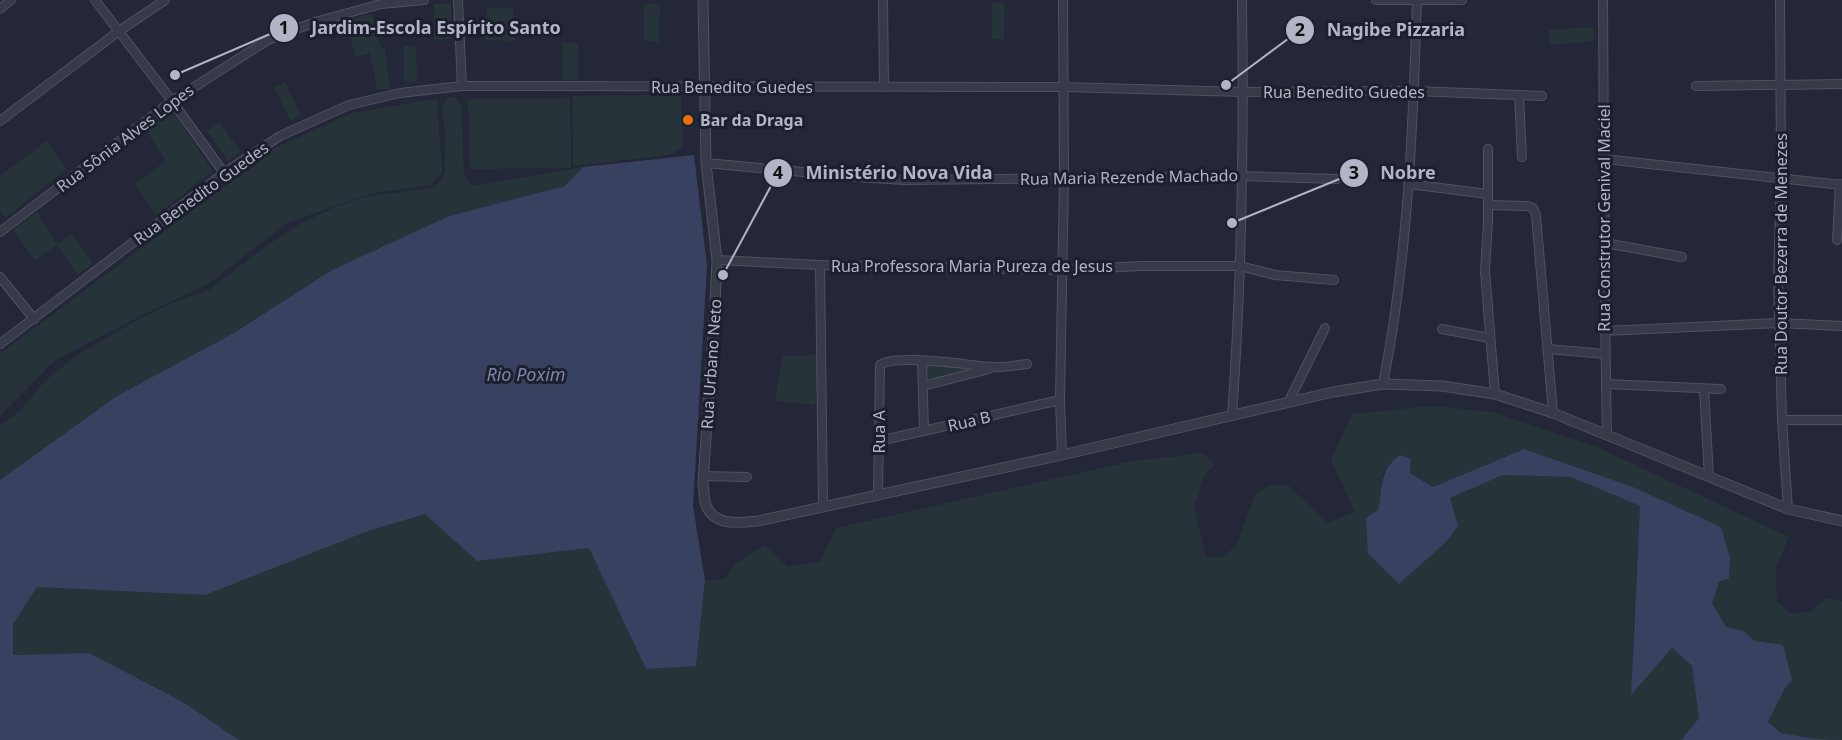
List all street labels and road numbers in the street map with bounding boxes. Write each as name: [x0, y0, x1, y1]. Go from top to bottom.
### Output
street label: Rua Benedito Guedes: [651, 76, 813, 98]
street label: Rua Sônia Alves Lopes: [52, 79, 198, 197]
street label: Rua Benedito Guedes: [1263, 81, 1425, 103]
street label: Rua Construtor Genival Maciel: [1593, 104, 1615, 332]
street label: Rua Doutor Bezerra de Menezes: [1770, 133, 1792, 375]
street label: Rua Benedito Guedes: [129, 136, 273, 250]
street label: Rua Maria Rezende Machado: [1020, 164, 1238, 190]
street label: Rua Professora Maria Pureza de Jesus: [831, 255, 1113, 277]
street label: Rua Urbano Neto: [695, 298, 727, 430]
street label: Rua B: [945, 405, 993, 437]
street label: Rua A: [868, 410, 890, 454]

